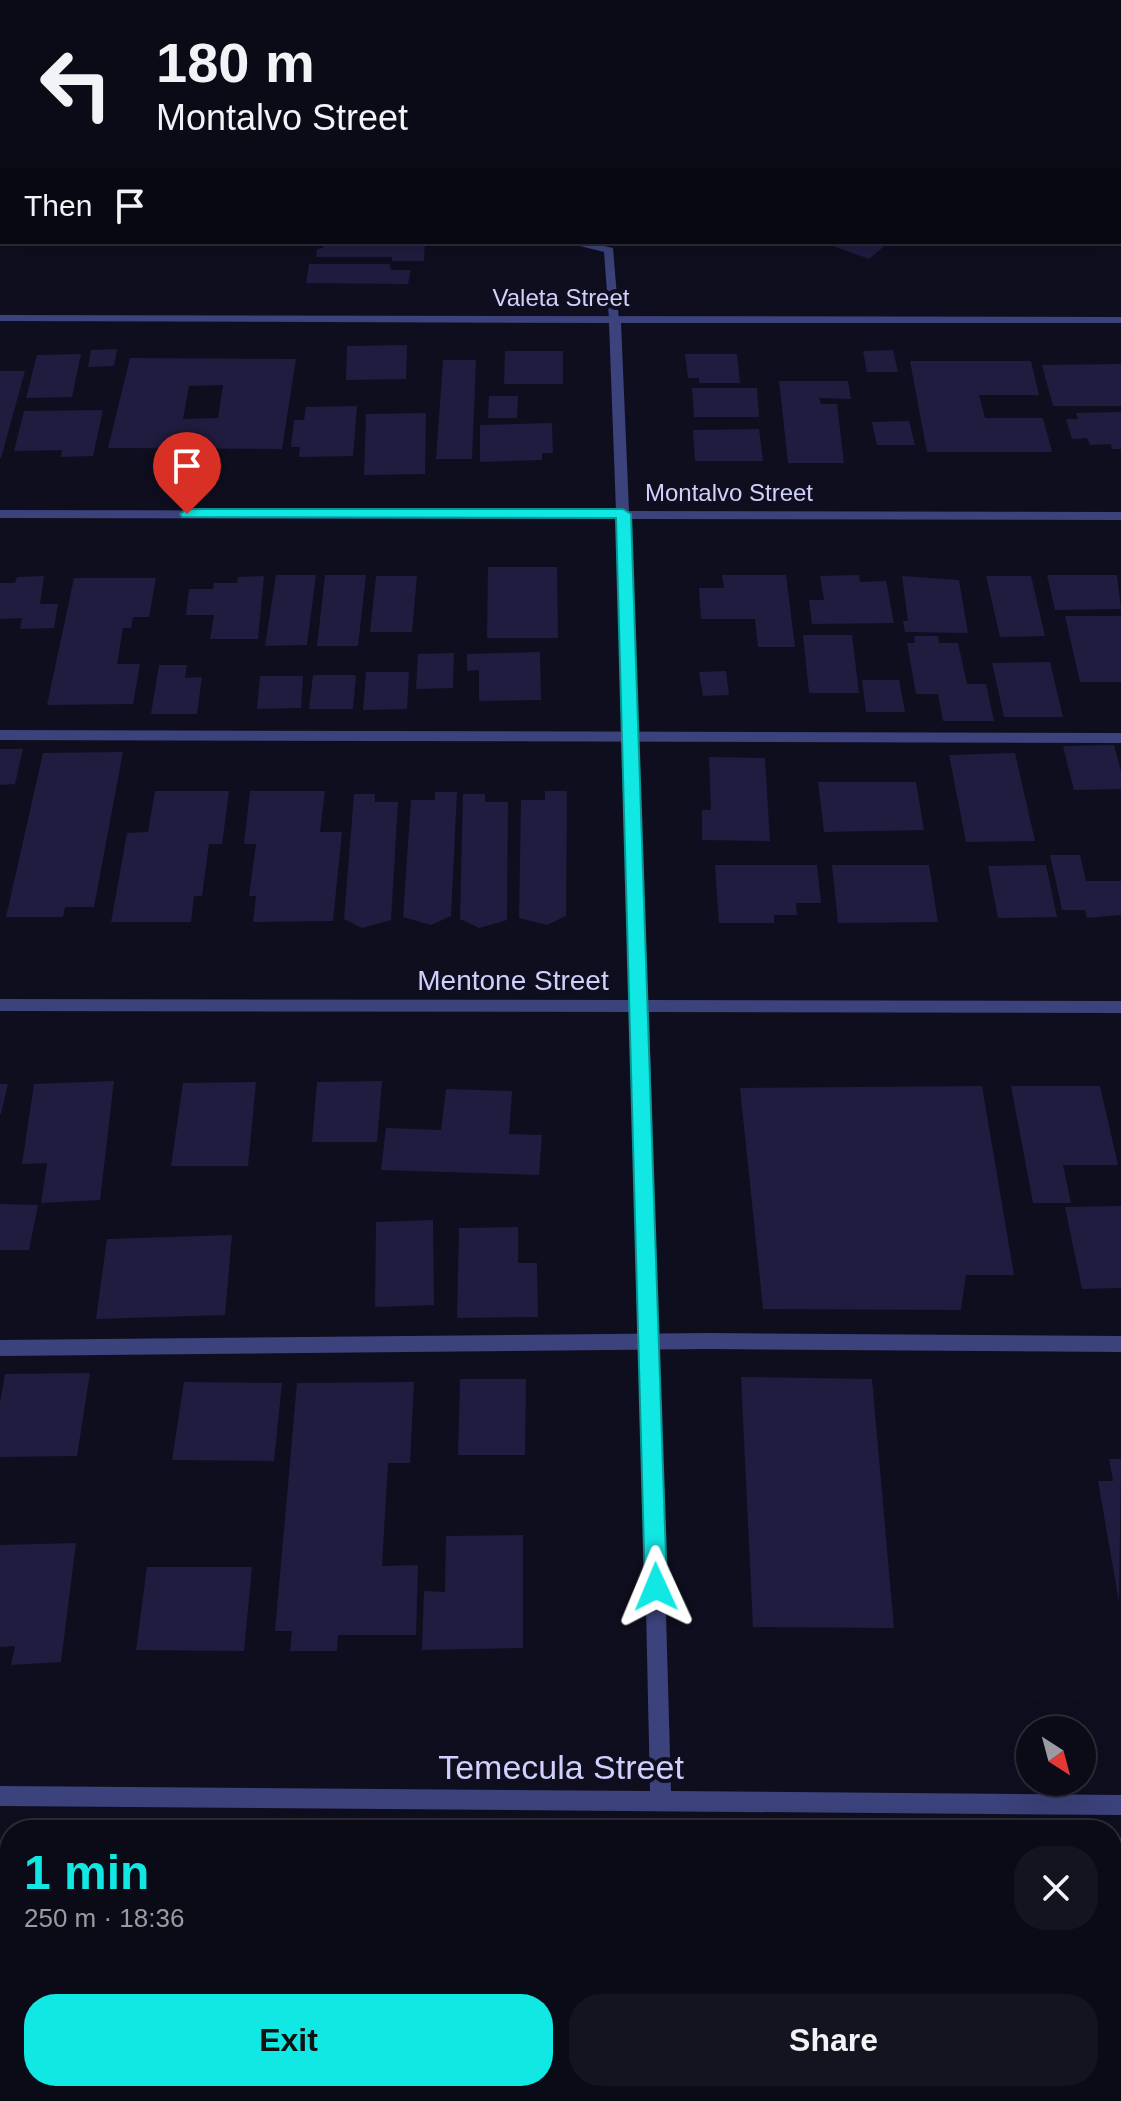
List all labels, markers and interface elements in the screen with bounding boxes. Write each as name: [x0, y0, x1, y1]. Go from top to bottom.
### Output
text: 180 m: [156, 31, 315, 94]
icon: left: [24, 32, 128, 136]
text: Montalvo Street: [156, 97, 408, 138]
icon: arrive: [108, 184, 152, 228]
text: Then: [24, 189, 92, 222]
street label: Valeta Street: [493, 284, 630, 311]
pin: [153, 432, 221, 514]
icon: arrive: [165, 444, 209, 488]
street label: Montalvo Street: [645, 479, 813, 506]
street label: Mentone Street: [417, 965, 609, 996]
position arrow: [614, 1545, 698, 1629]
north arrow: [1016, 1716, 1096, 1796]
map controls: [1016, 1716, 1096, 1796]
street label: Temecula Street: [438, 1748, 684, 1786]
text: 1 min: [24, 1846, 149, 1899]
button: close: [1014, 1846, 1098, 1930]
text: 250 m · 18:36: [24, 1903, 184, 1933]
button: Exit: [24, 1994, 553, 2086]
button: Share: [569, 1994, 1098, 2086]

